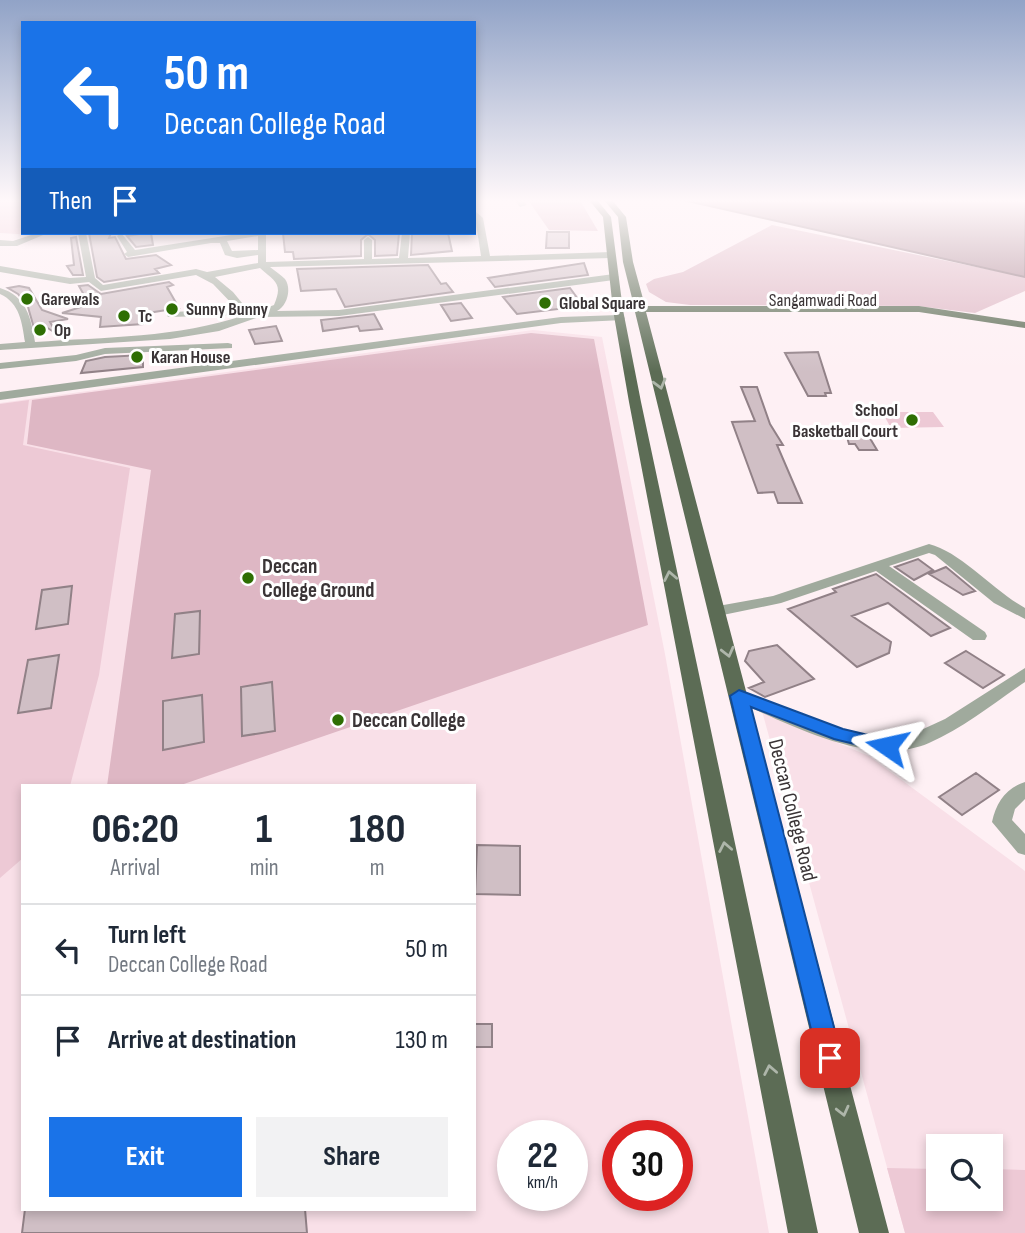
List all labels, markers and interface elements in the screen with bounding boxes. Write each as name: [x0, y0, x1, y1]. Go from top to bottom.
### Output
text: 50 m: [164, 45, 249, 104]
icon: left: [49, 49, 140, 140]
text: Deccan College Road: [164, 105, 386, 144]
icon: arrive: [106, 182, 144, 220]
text: Then: [49, 186, 92, 217]
place label: Garewals: [41, 289, 99, 310]
street label: Sangamwadi Road: [769, 290, 877, 311]
marker: Garewals: [19, 291, 35, 307]
place label: Global Square: [559, 293, 646, 314]
marker: Global Square: [537, 295, 553, 311]
place label: Sunny Bunny: [186, 299, 269, 320]
marker: Sunny Bunny: [164, 301, 180, 317]
place label: Tc: [138, 306, 152, 327]
marker: Tc: [116, 308, 132, 324]
place label: Op: [54, 320, 71, 341]
marker: Op: [32, 322, 48, 338]
place label: Karan House: [151, 347, 230, 368]
marker: Karan House: [129, 349, 145, 365]
one-way arrow: [652, 378, 666, 390]
place label: School Basketball Court: [792, 400, 898, 442]
marker: School Basketball Court: [904, 412, 920, 428]
place label: Deccan College Ground: [262, 554, 374, 603]
marker: Deccan College Ground: [240, 570, 256, 586]
one-way arrow: [663, 570, 678, 582]
one-way arrow: [720, 646, 734, 658]
place label: Deccan College: [352, 708, 466, 733]
position arrow: [850, 709, 924, 783]
marker: Deccan College: [330, 712, 346, 728]
street label: Deccan College Road: [763, 736, 822, 884]
text: 06:20: [92, 804, 179, 855]
text: 1: [256, 804, 272, 855]
text: 180: [349, 804, 405, 855]
one-way arrow: [718, 841, 733, 853]
text: Arrival: [111, 854, 160, 882]
text: min: [250, 854, 279, 882]
text: m: [370, 854, 385, 882]
text: Turn left: [108, 920, 186, 951]
icon: left: [49, 931, 87, 969]
text: 50 m: [405, 934, 448, 965]
text: Deccan College Road: [108, 951, 268, 979]
icon: arrive: [49, 1022, 87, 1060]
text: Arrive at destination: [108, 1025, 296, 1056]
text: 130 m: [396, 1025, 448, 1056]
pin: [800, 1028, 860, 1088]
icon: arrive: [811, 1039, 849, 1077]
one-way arrow: [763, 1064, 778, 1076]
one-way arrow: [835, 1104, 849, 1116]
button: Exit: [49, 1117, 242, 1197]
button: Share: [256, 1117, 448, 1197]
speed limit sign: 30: [602, 1120, 693, 1211]
map controls: [926, 1134, 1003, 1211]
button: search: [926, 1134, 1003, 1211]
text: 22: [527, 1135, 558, 1178]
text: km/h: [527, 1172, 558, 1193]

